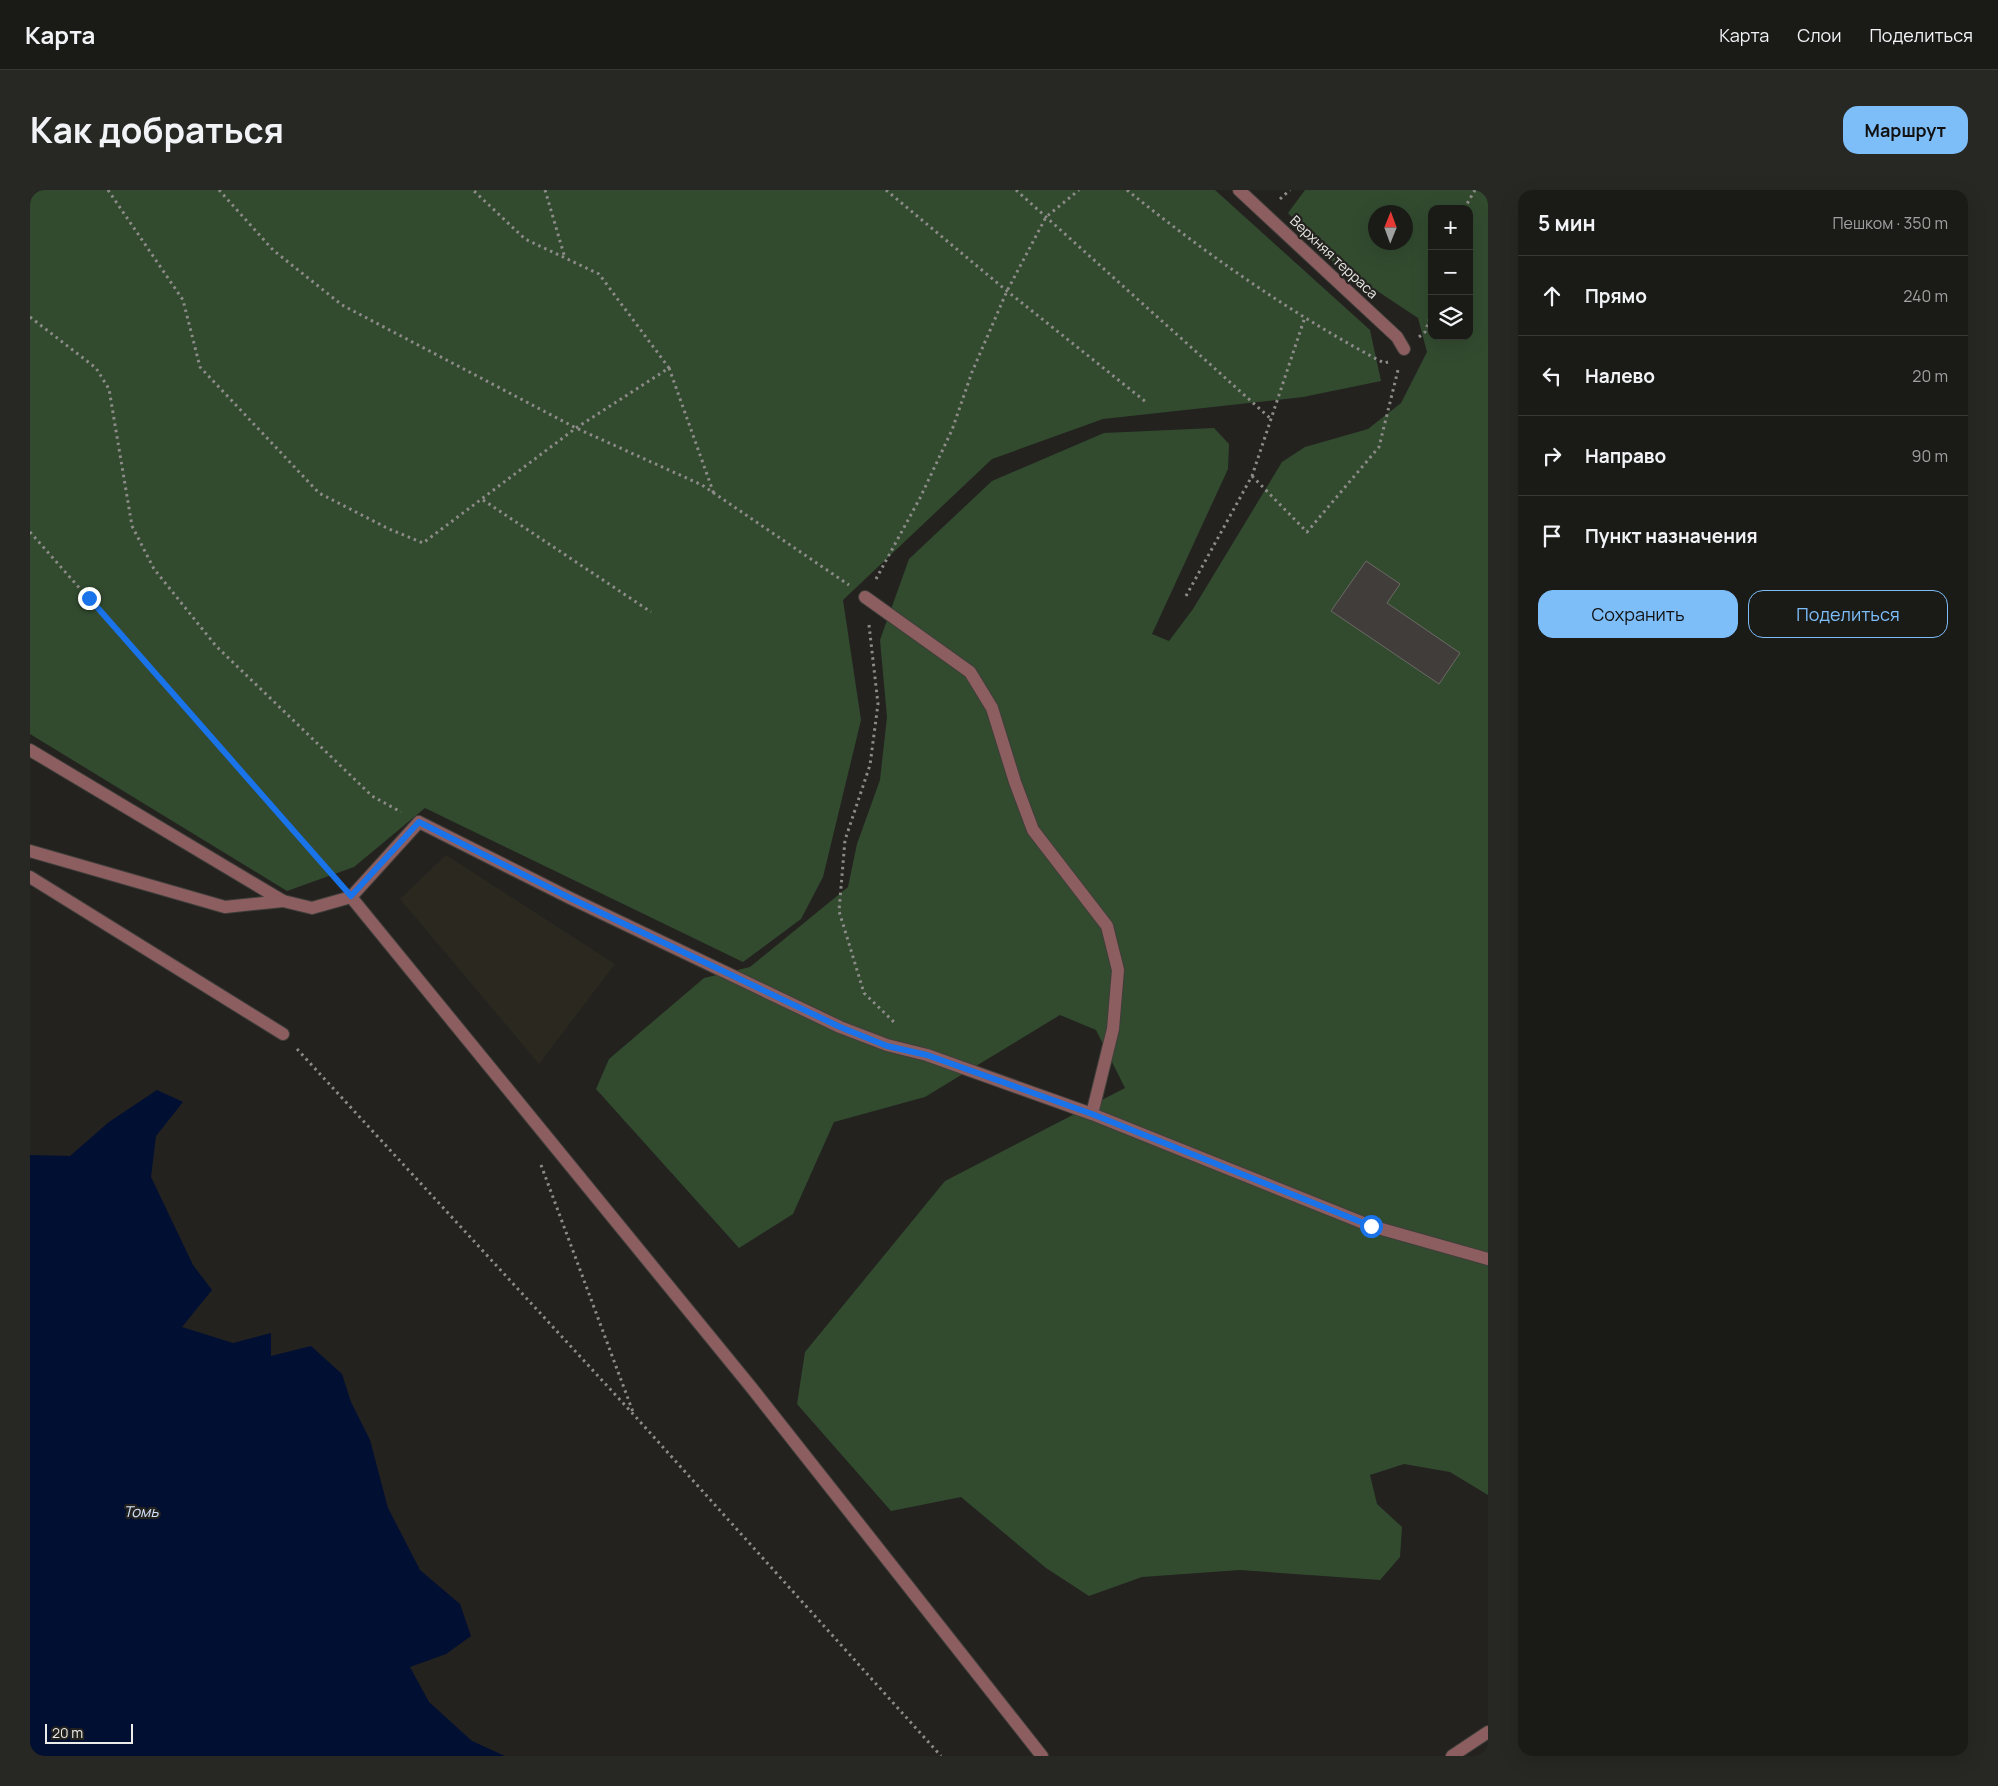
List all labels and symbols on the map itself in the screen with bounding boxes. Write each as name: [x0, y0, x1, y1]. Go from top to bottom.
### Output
north arrow: [1368, 205, 1413, 250]
street label: Верхняя терраса: [1286, 211, 1382, 302]
route end: [78, 587, 101, 610]
route start: [1360, 1215, 1383, 1238]
water label: Томь: [123, 1501, 159, 1522]
scale bar: [45, 1721, 132, 1744]

